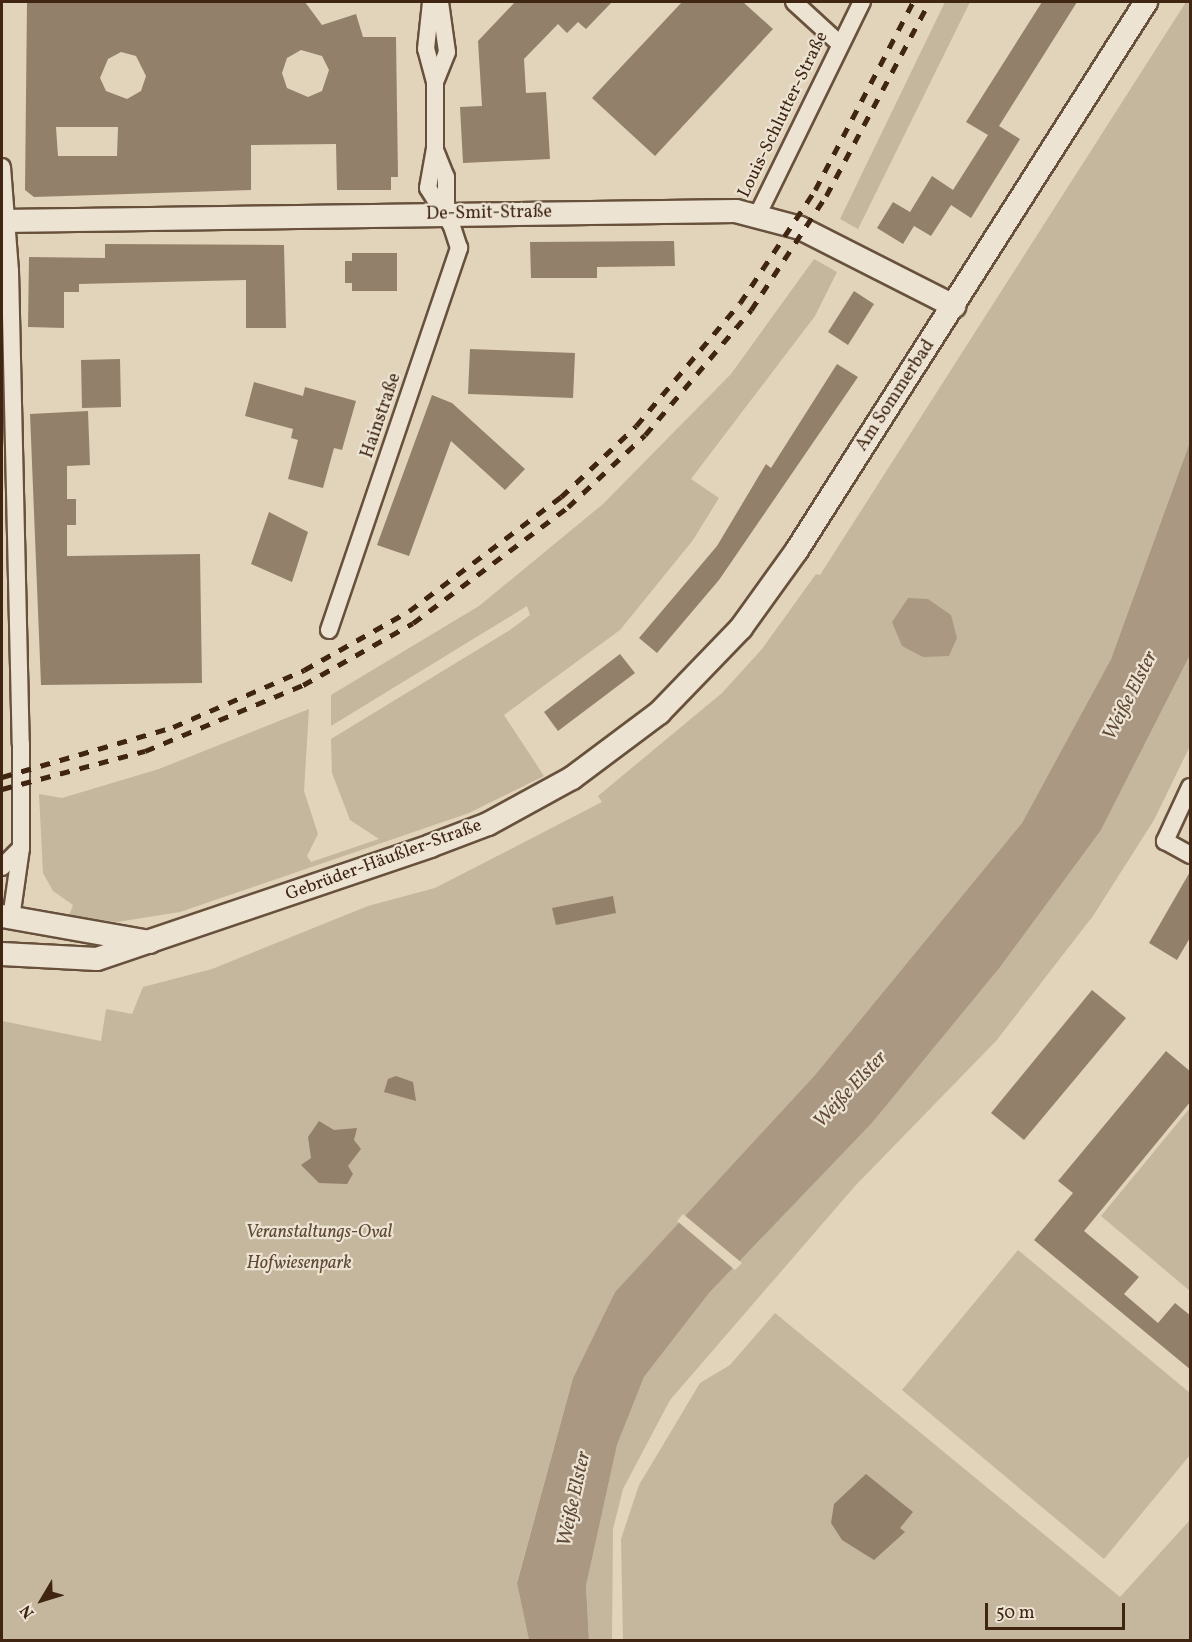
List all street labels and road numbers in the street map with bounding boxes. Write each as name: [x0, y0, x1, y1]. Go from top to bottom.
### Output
street label: Louis-Schlutter-Straße: [734, 28, 834, 202]
street label: De-Smit-Straße: [426, 202, 552, 226]
street label: Am Sommerbad: [852, 336, 940, 456]
street label: Hainstraße: [357, 371, 407, 461]
street label: Gebrüder-Häußler-Straße: [283, 815, 485, 907]

